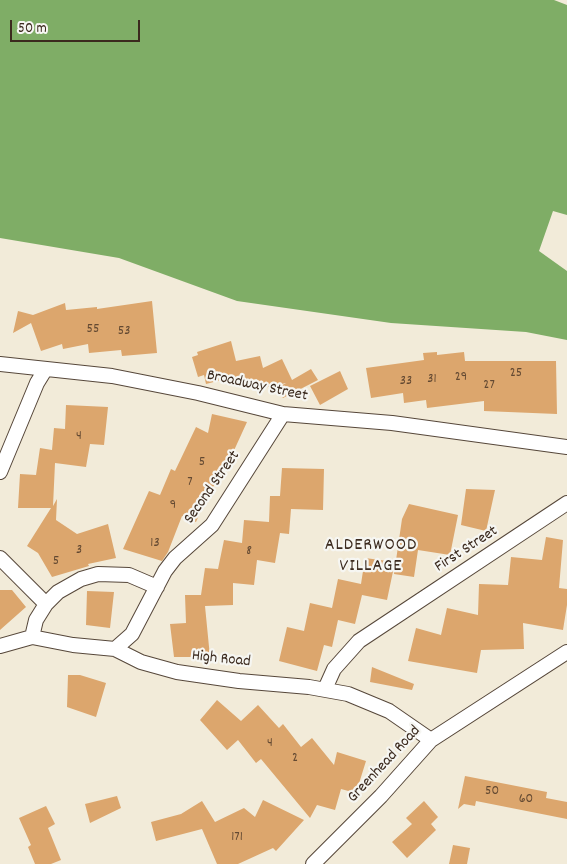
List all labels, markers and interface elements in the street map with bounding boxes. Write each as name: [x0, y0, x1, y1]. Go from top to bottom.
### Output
scale bar: [12, 10, 142, 42]
text: 50 m: [18, 18, 47, 40]
house number: 55: [87, 322, 99, 338]
house number: 53: [118, 324, 130, 340]
house number: 25: [510, 366, 522, 382]
street label: Broadway Street: [205, 367, 309, 407]
house number: 29: [455, 370, 467, 386]
house number: 31: [427, 372, 437, 388]
house number: 33: [400, 374, 412, 390]
house number: 27: [483, 378, 495, 394]
house number: 4: [76, 429, 82, 445]
street label: Second Street: [181, 448, 245, 528]
house number: 5: [199, 455, 205, 471]
house number: 7: [187, 475, 193, 491]
house number: 9: [170, 498, 176, 514]
street label: First Street: [432, 523, 502, 577]
house number: 13: [150, 536, 160, 552]
district label: ALDERWOOD VILLAGE: [324, 536, 418, 578]
house number: 3: [76, 543, 82, 559]
house number: 8: [246, 544, 252, 560]
house number: 5: [53, 554, 59, 570]
street label: High Road: [191, 647, 251, 673]
street label: Greenhead Road: [344, 722, 426, 808]
house number: 4: [267, 736, 273, 752]
house number: 2: [292, 751, 298, 767]
house number: 50: [485, 784, 499, 800]
house number: 60: [519, 792, 533, 808]
house number: 171: [231, 830, 243, 846]

